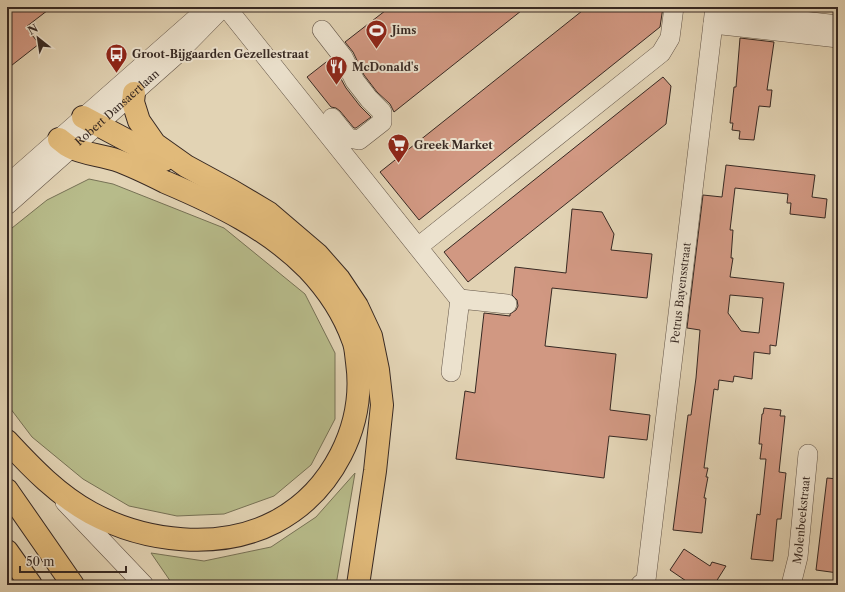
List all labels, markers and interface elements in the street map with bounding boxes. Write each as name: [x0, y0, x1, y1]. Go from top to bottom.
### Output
sports icon: Jims: [364, 17, 390, 50]
north arrow: [18, 18, 58, 58]
text: N: [25, 21, 41, 38]
place label: Jims: [390, 23, 416, 37]
bus stop icon: Groot-Bijgaarden Gezellestraat: [103, 41, 129, 74]
place label: Groot-Bijgaarden Gezellestraat: [132, 47, 309, 61]
restaurant icon: McDonald's: [323, 54, 349, 87]
place label: McDonald's: [352, 60, 419, 74]
street label: Robert Dansaertlaan: [72, 66, 162, 148]
supermarket icon: Greek Market: [385, 132, 411, 165]
place label: Greek Market: [414, 138, 493, 152]
street label: Petrus Bayensstraat: [668, 241, 694, 344]
street label: Molenbeekstraat: [790, 475, 813, 565]
scale bar: [20, 548, 126, 574]
text: 50 m: [26, 554, 55, 569]

